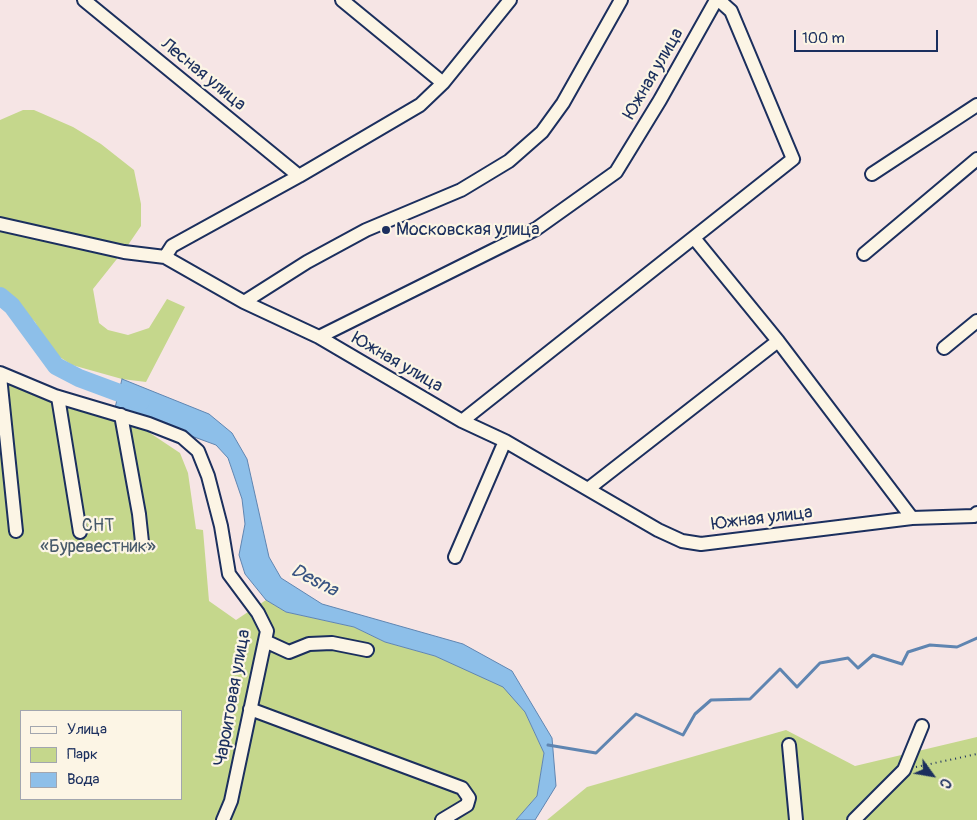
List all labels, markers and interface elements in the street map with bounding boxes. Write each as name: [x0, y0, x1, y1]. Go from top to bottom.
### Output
scale bar: [797, 20, 941, 52]
street label: Южная улица: [619, 25, 689, 123]
text: 100 m: [802, 29, 845, 48]
street label: Лесная улица: [156, 34, 250, 116]
place label: Московская улица: [396, 219, 540, 241]
marker: Московская улица: [380, 224, 392, 236]
street label: Южная улица: [348, 328, 446, 398]
street label: Южная улица: [710, 502, 814, 536]
park label: СНТ «Буревестник»: [40, 515, 156, 558]
water label: Desna: [287, 560, 341, 602]
street label: Чароитовая улица: [210, 628, 256, 768]
legend: [20, 710, 182, 800]
text: Улица: [67, 720, 107, 739]
text: Парк: [67, 745, 98, 764]
north arrow: [907, 750, 957, 800]
text: Вода: [67, 770, 100, 789]
text: С: [936, 775, 955, 791]

